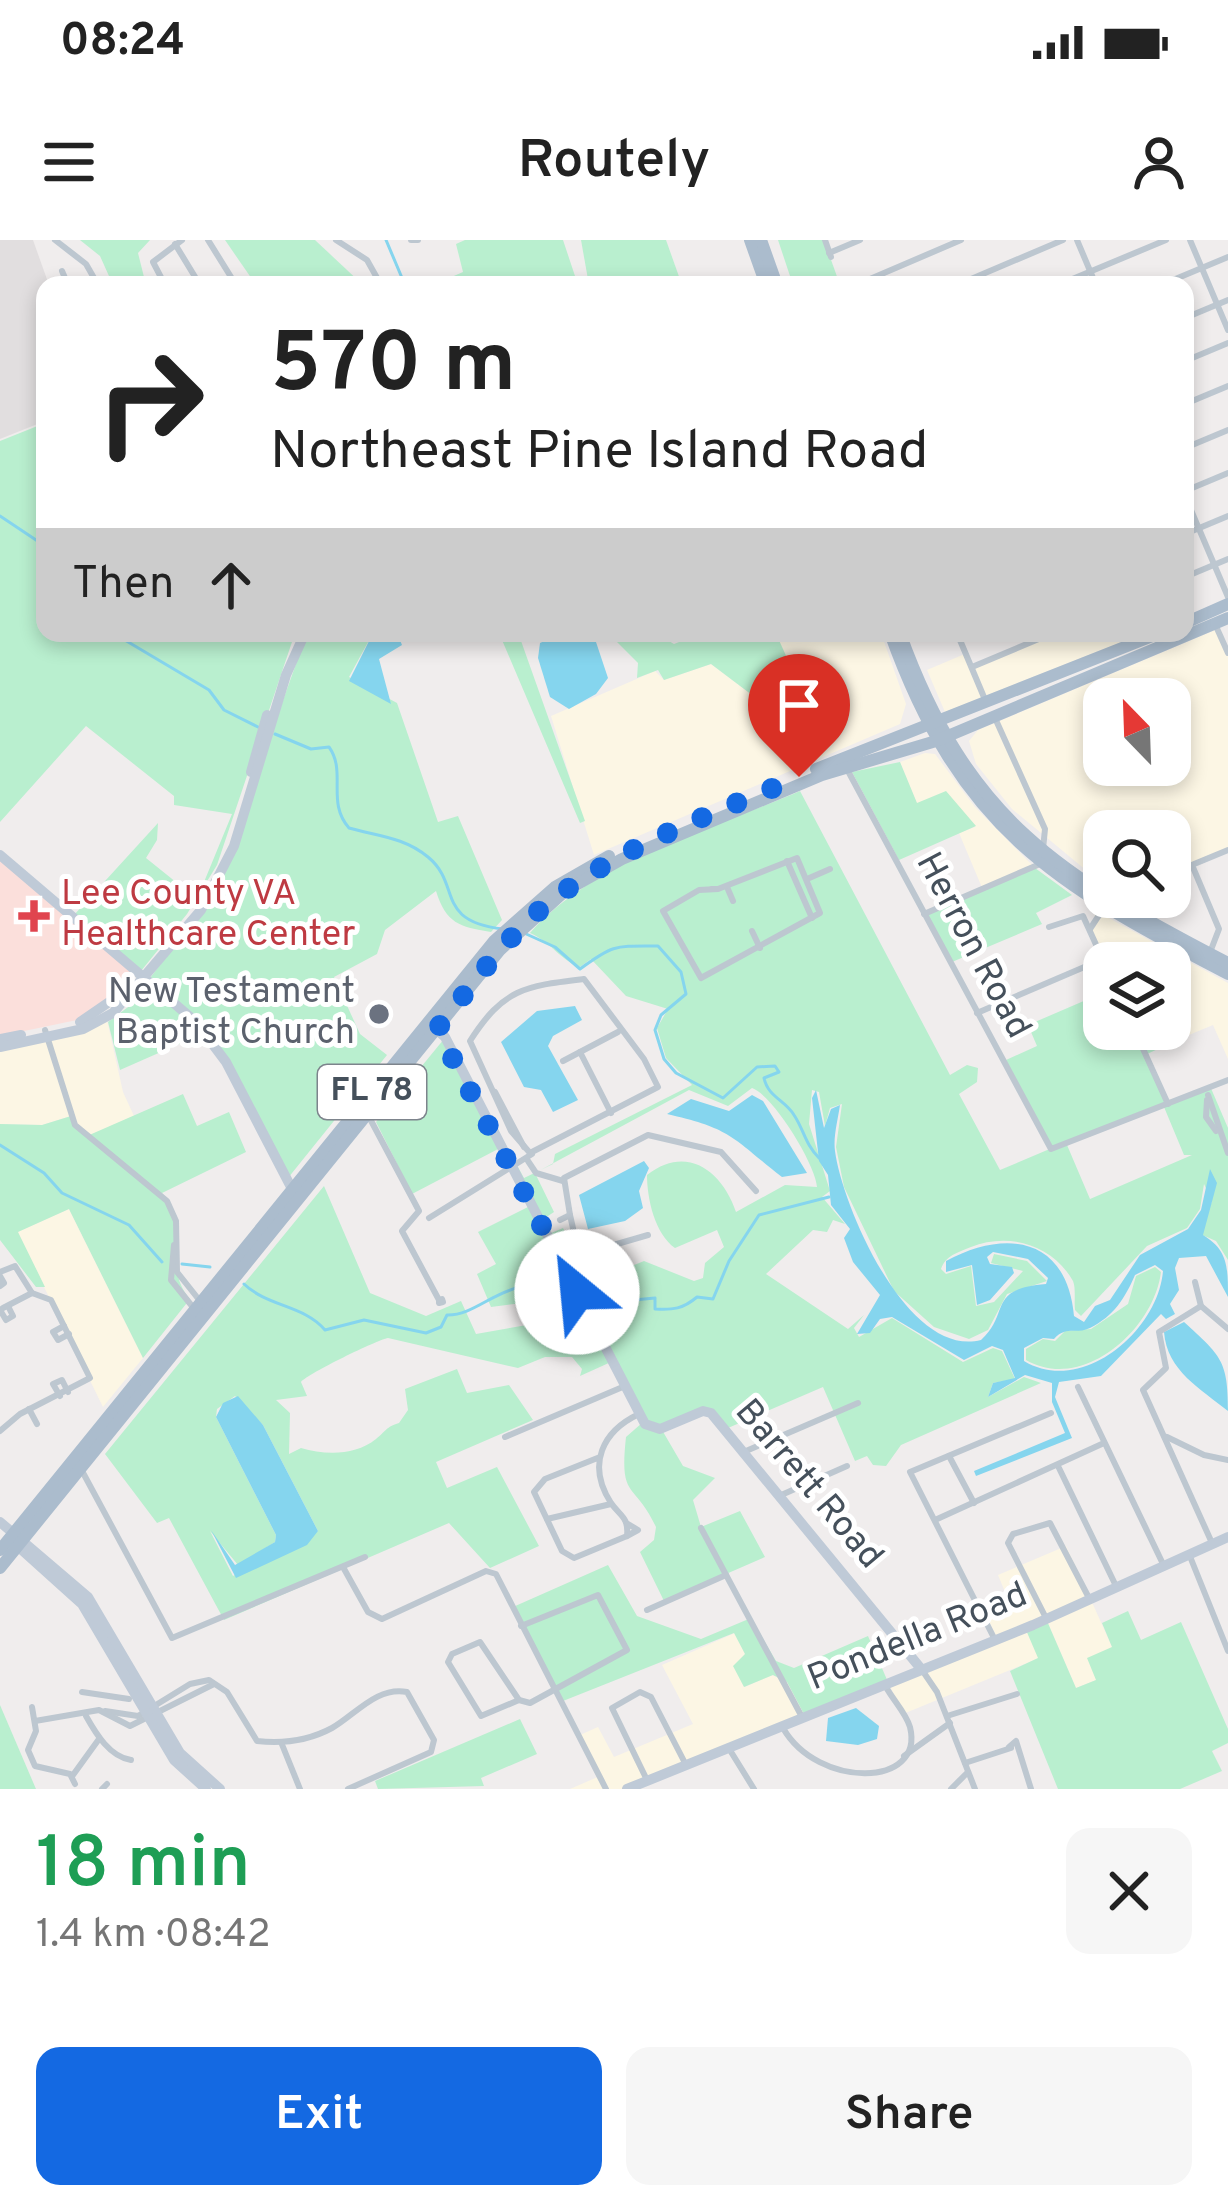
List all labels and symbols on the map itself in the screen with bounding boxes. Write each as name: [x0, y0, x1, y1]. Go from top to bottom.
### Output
pin: [748, 654, 850, 777]
north arrow: [1083, 678, 1191, 786]
street label: Herron Road: [904, 845, 1040, 1047]
place label: Lee County VA Healthcare Center: [61, 872, 355, 959]
marker: Lee County VA Healthcare Center: [18, 900, 50, 932]
place label: New Testament Baptist Church: [108, 970, 355, 1057]
marker: New Testament Baptist Church: [366, 1001, 392, 1027]
road number: FL 78: [318, 1065, 426, 1119]
position arrow: [514, 1229, 640, 1355]
street label: Barrett Road: [724, 1391, 892, 1579]
street label: Pondella Road: [802, 1573, 1034, 1703]

